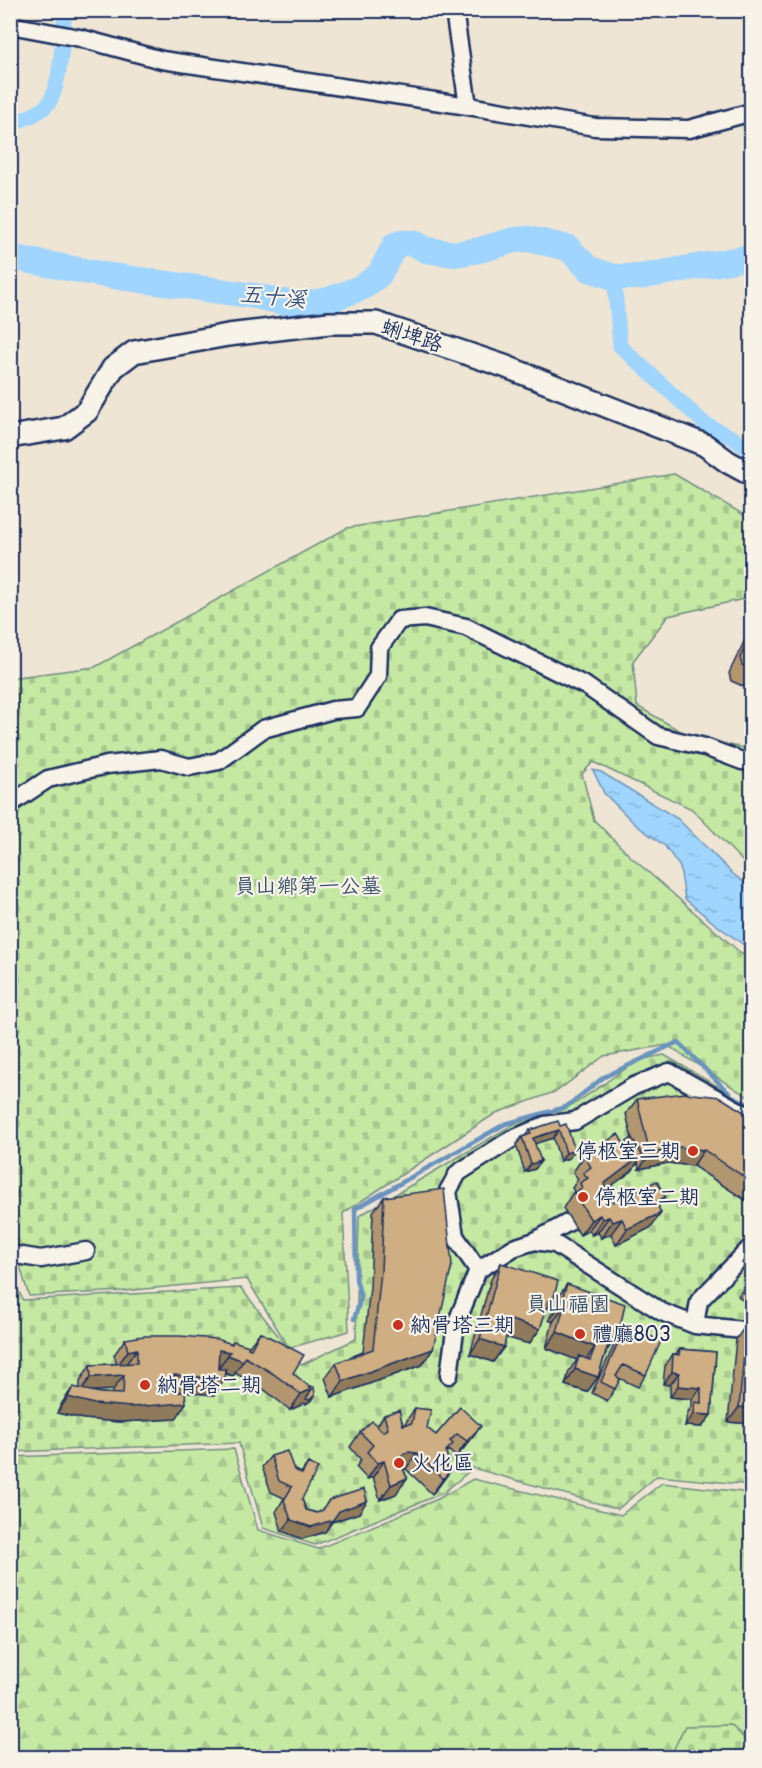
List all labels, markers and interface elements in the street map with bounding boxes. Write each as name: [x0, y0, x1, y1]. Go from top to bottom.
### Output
water label: 五十溪: [239, 280, 308, 314]
street label: 蜊埤路: [378, 313, 446, 359]
park label: 員山鄉第一公墓: [235, 873, 382, 900]
place label: 停柩室三期: [576, 1138, 681, 1165]
marker: 停柩室三期: [686, 1144, 700, 1158]
place label: 停柩室二期: [595, 1184, 700, 1211]
marker: 停柩室二期: [576, 1190, 590, 1204]
park label: 員山福園: [526, 1291, 610, 1318]
place label: 納骨塔三期: [410, 1312, 515, 1339]
marker: 納骨塔三期: [391, 1318, 405, 1332]
place label: 禮廳803: [592, 1321, 671, 1348]
marker: 禮廳803: [573, 1327, 587, 1341]
place label: 納骨塔二期: [157, 1372, 262, 1399]
marker: 納骨塔二期: [138, 1378, 152, 1392]
place label: 火化區: [411, 1450, 474, 1477]
marker: 火化區: [392, 1456, 406, 1470]

